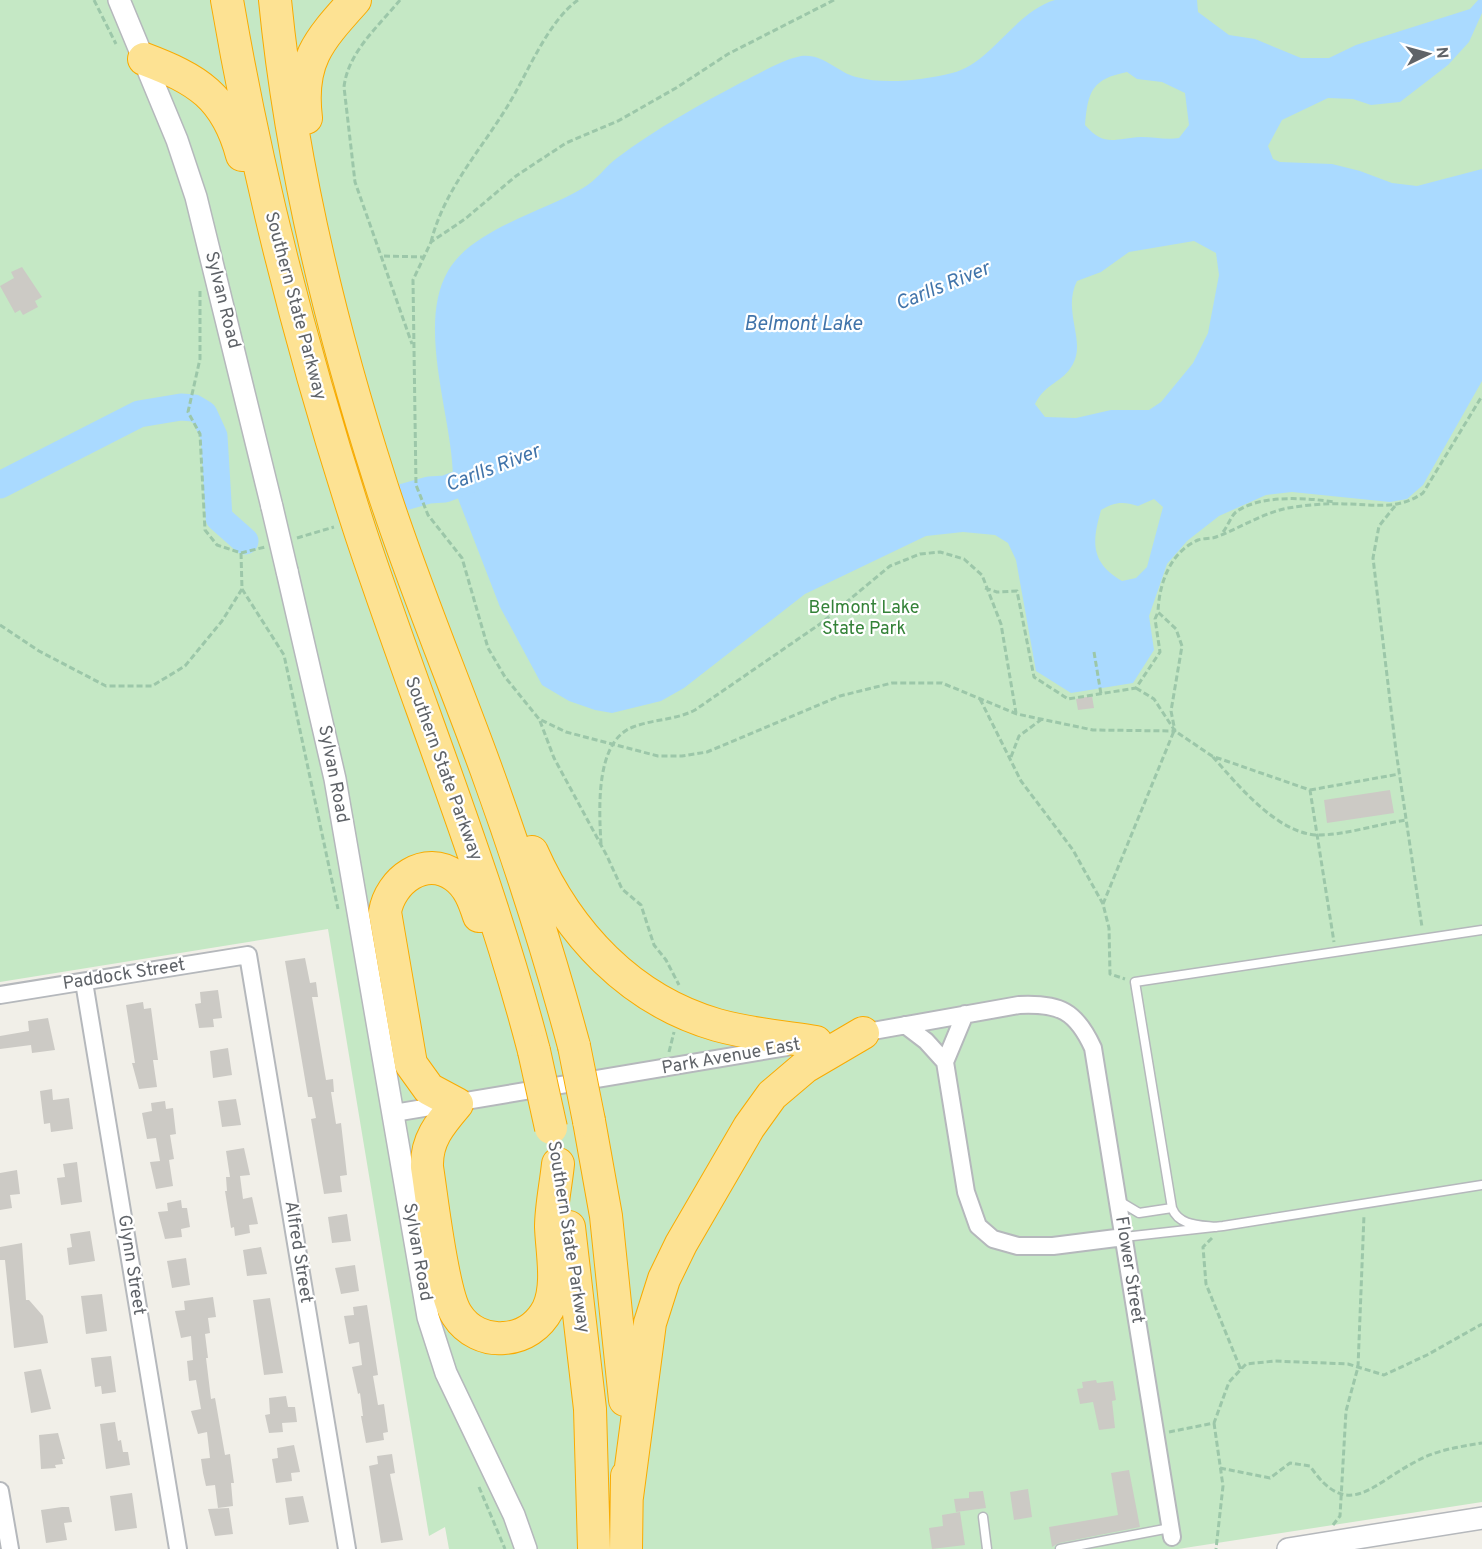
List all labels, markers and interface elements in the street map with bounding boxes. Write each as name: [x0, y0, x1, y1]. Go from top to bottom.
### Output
north arrow: [1398, 24, 1458, 84]
text: N: [1430, 46, 1451, 59]
street label: Southern State Parkway: [259, 209, 331, 403]
street label: Sylvan Road: [199, 249, 245, 351]
water label: Carlls River: [892, 256, 995, 318]
water label: Belmont Lake: [744, 312, 863, 338]
water label: Carlls River: [442, 439, 545, 499]
park label: Belmont Lake State Park: [809, 597, 919, 641]
street label: Southern State Parkway: [399, 674, 487, 864]
street label: Sylvan Road: [312, 723, 354, 825]
street label: Paddock Street: [61, 954, 187, 996]
street label: Park Avenue East: [660, 1033, 802, 1081]
street label: Southern State Parkway: [541, 1139, 595, 1335]
street label: Alfred Street: [279, 1199, 317, 1305]
street label: Sylvan Road: [397, 1201, 437, 1303]
street label: Glynn Street: [112, 1213, 150, 1317]
street label: Flower Street: [1109, 1215, 1149, 1325]

